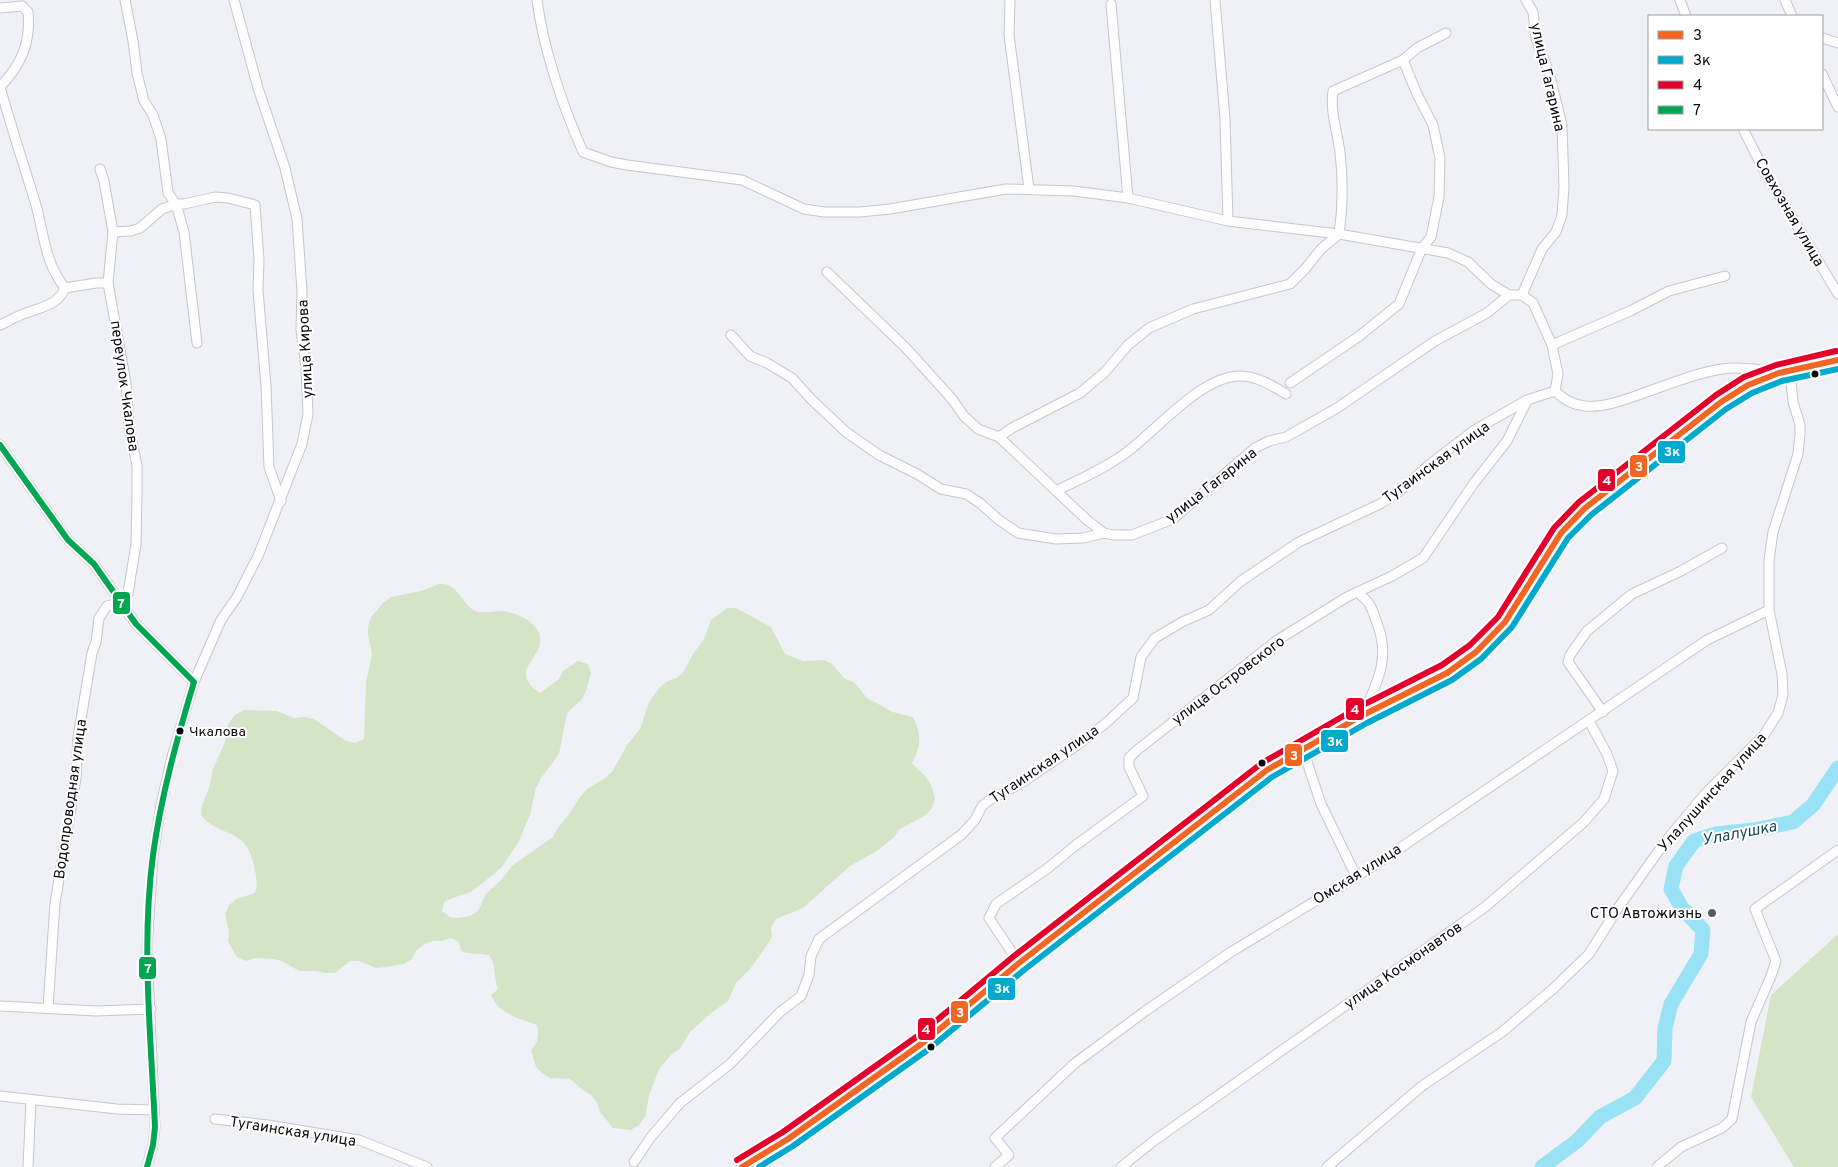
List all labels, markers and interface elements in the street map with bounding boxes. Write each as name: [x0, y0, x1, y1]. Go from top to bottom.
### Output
legend: [1648, 15, 1823, 130]
street label: улица Гагарина: [1525, 21, 1568, 134]
text: 3: [1693, 27, 1702, 46]
text: 3к: [1693, 52, 1711, 71]
text: 4: [1693, 77, 1702, 96]
text: 7: [1693, 102, 1701, 121]
street label: Совхозная улица: [1750, 155, 1828, 271]
street label: улица Кирова: [294, 299, 319, 399]
street label: переулок Чкалова: [105, 320, 142, 453]
unlabelled marker: [1810, 369, 1820, 379]
street label: Тугаинская улица: [1380, 418, 1494, 508]
line badge: 3к: [1657, 440, 1686, 464]
text: 3к: [1664, 444, 1680, 461]
street label: улица Гагарина: [1162, 445, 1262, 528]
line badge: 3: [1629, 454, 1648, 478]
text: 3: [1635, 459, 1643, 476]
line badge: 4: [1597, 468, 1616, 492]
text: 4: [1603, 473, 1612, 490]
line badge: 7: [112, 591, 131, 615]
text: 7: [117, 596, 125, 613]
street label: улица Островского: [1169, 632, 1289, 730]
line badge: 4: [1345, 697, 1365, 721]
text: 4: [1351, 702, 1360, 719]
street label: Водопроводная улица: [51, 718, 92, 881]
street label: Тугаинская улица: [987, 722, 1103, 809]
place label: Чкалова: [189, 724, 246, 741]
marker: Чкалова: [175, 726, 185, 736]
line badge: 3к: [1320, 729, 1349, 753]
street label: Улалушинская улица: [1655, 730, 1772, 856]
text: 3к: [1327, 734, 1343, 751]
line badge: 3: [1284, 743, 1303, 767]
text: 3: [1290, 748, 1298, 765]
unlabelled marker: [1257, 758, 1267, 768]
water label: Улалушка: [1700, 817, 1779, 851]
street label: Омская улица: [1310, 841, 1405, 910]
place label: СТО Автожизнь: [1590, 905, 1702, 924]
marker: СТО Автожизнь: [1706, 907, 1718, 919]
street label: улица Космонавтов: [1341, 918, 1467, 1014]
line badge: 7: [138, 956, 157, 980]
text: 7: [144, 961, 152, 978]
line badge: 3к: [987, 977, 1016, 1001]
text: 3к: [994, 981, 1010, 998]
line badge: 3: [950, 1000, 969, 1024]
text: 3: [956, 1005, 964, 1022]
line badge: 4: [917, 1017, 936, 1041]
text: 4: [922, 1022, 931, 1039]
unlabelled marker: [926, 1042, 936, 1052]
street label: Тугаинская улица: [228, 1113, 357, 1152]

